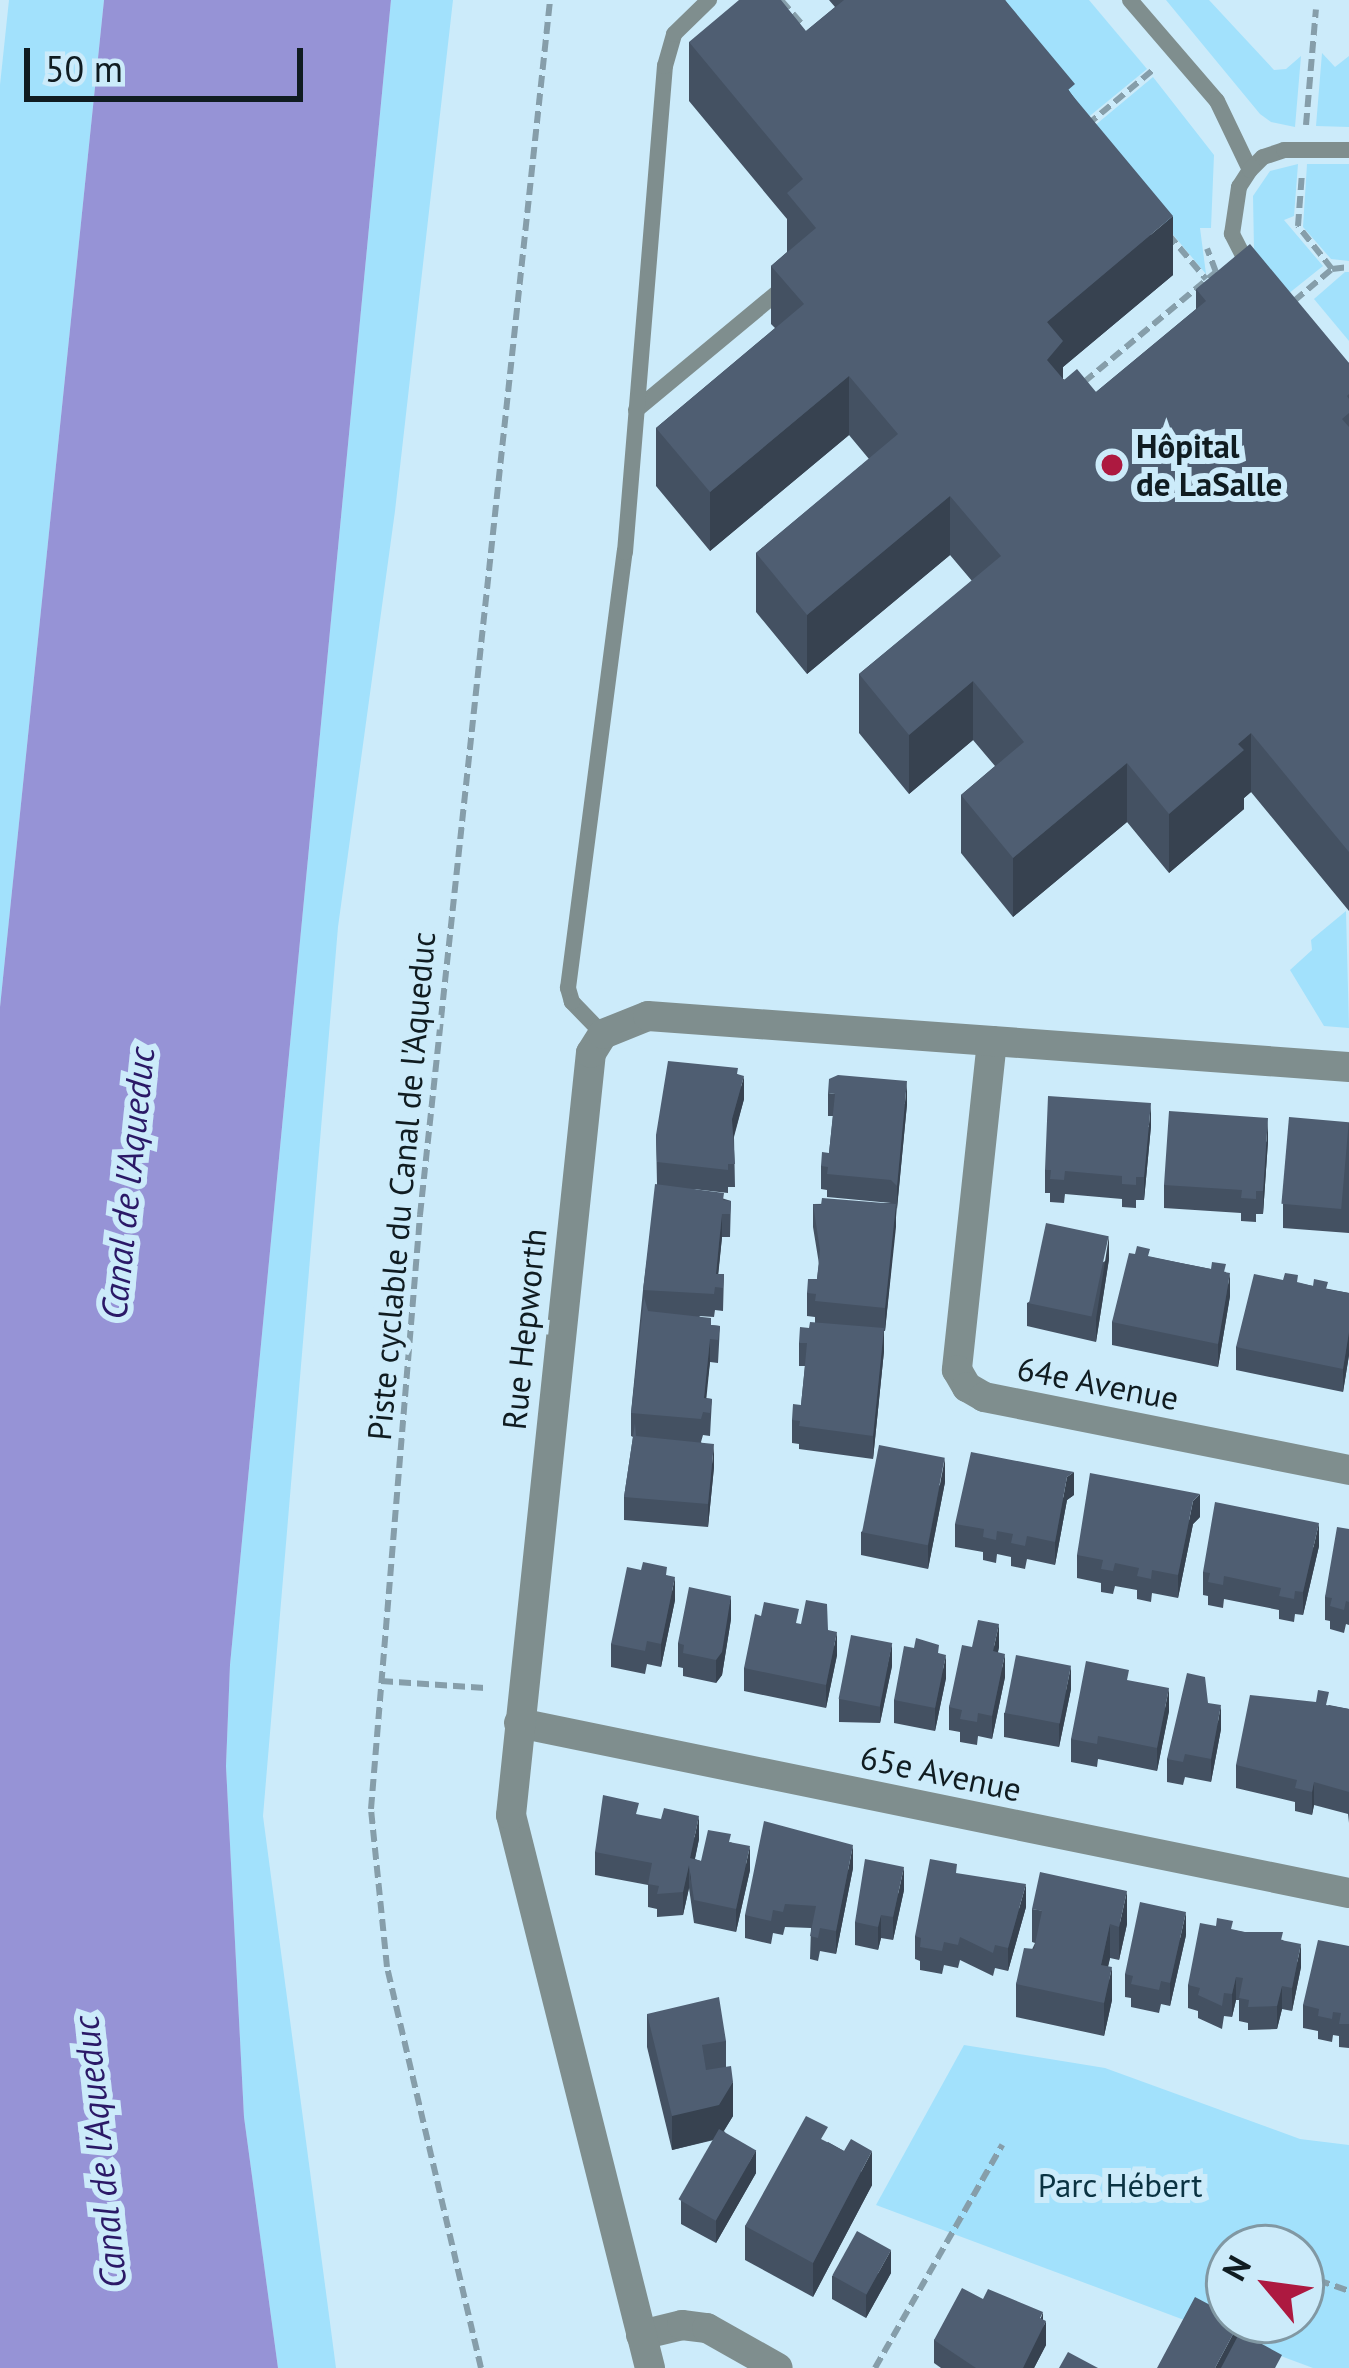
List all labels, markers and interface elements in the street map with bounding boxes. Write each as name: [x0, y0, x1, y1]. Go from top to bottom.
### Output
scale bar: [30, 24, 309, 98]
text: 50 m: [45, 45, 123, 92]
place label: Hôpital de LaSalle: [1136, 426, 1282, 504]
marker: Hôpital de LaSalle: [1099, 452, 1125, 478]
street label: Piste cyclable du Canal de l'Aqueduc: [359, 930, 443, 1442]
water label: Canal de l'Aqueduc: [91, 1045, 163, 1321]
street label: Rue Hepworth: [494, 1226, 554, 1432]
street label: 64e Avenue: [1013, 1348, 1183, 1418]
street label: 65e Avenue: [856, 1737, 1026, 1809]
water label: Canal de l'Aqueduc: [63, 2014, 135, 2290]
park label: Parc Hébert: [1037, 2165, 1203, 2205]
north arrow: [1205, 2224, 1325, 2344]
text: N: [1212, 2248, 1260, 2288]

